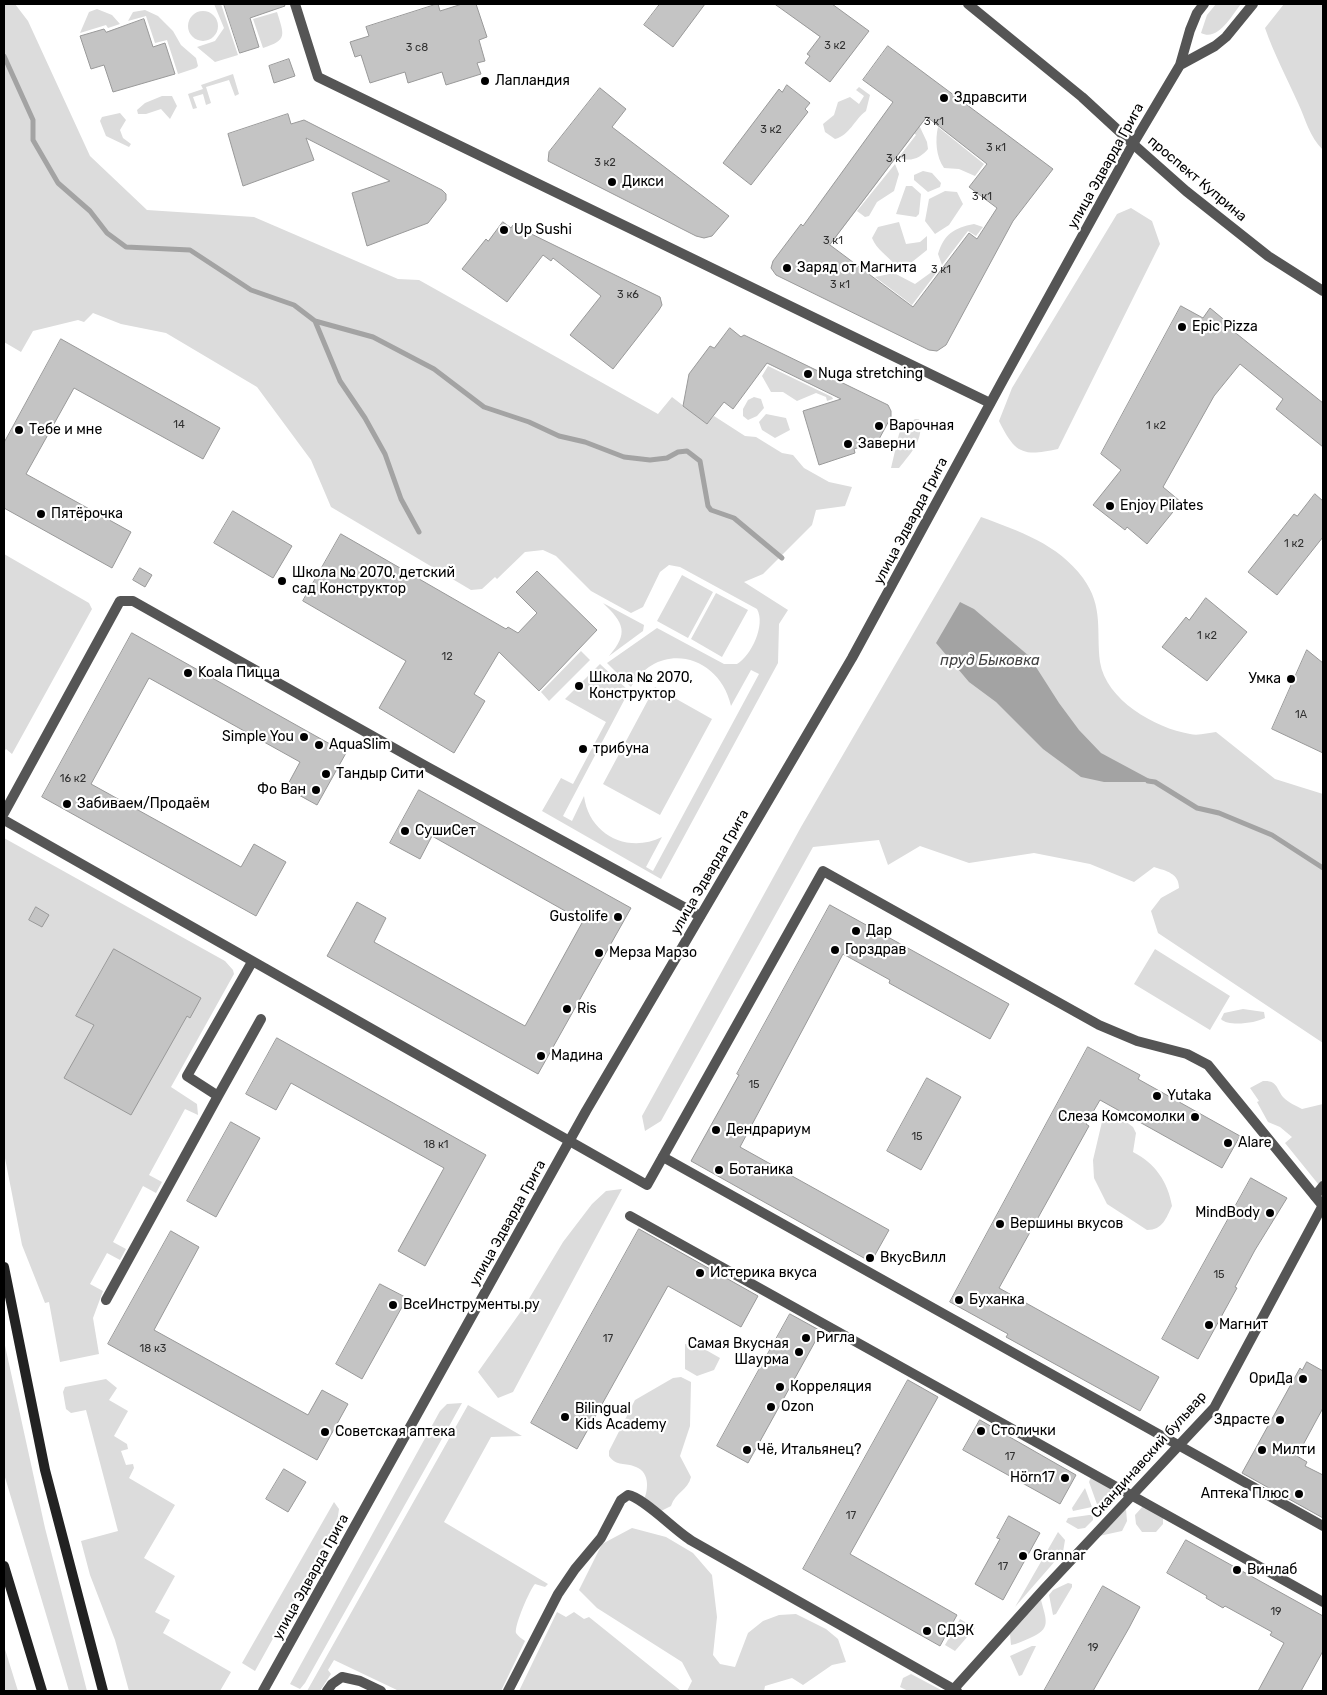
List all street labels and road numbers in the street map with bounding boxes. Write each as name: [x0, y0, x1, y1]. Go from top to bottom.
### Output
street label: улица Эдварда Грига: [1064, 100, 1148, 232]
street label: проспект Куприна: [1144, 133, 1250, 225]
street label: улица Эдварда Грига: [870, 455, 952, 587]
street label: улица Эдварда Грига: [667, 807, 753, 937]
street label: улица Эдварда Грига: [466, 1157, 550, 1289]
street label: Скандинавский бульвар: [1088, 1388, 1210, 1522]
street label: улица Эдварда Грига: [269, 1511, 353, 1643]

